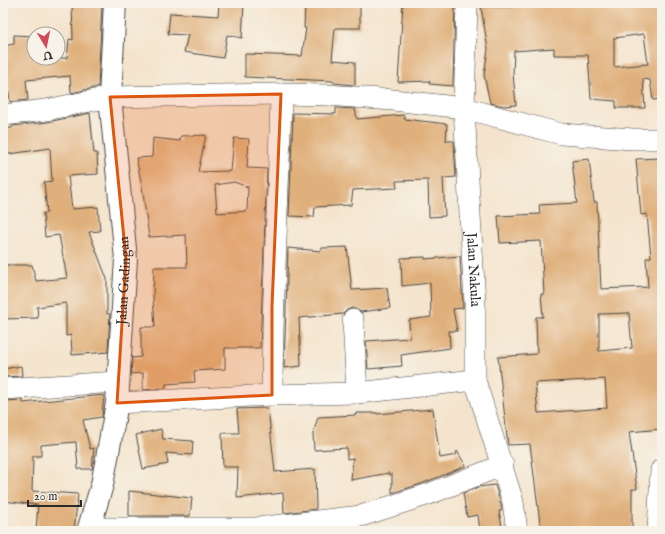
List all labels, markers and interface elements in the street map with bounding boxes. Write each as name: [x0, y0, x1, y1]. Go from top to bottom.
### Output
north arrow: [26, 26, 66, 66]
text: U: [41, 47, 54, 63]
street label: Jalan Nakula: [462, 230, 484, 308]
street label: Jalan Gadingan: [113, 235, 135, 328]
scale bar: [28, 482, 81, 508]
text: 20 m: [34, 489, 57, 504]

